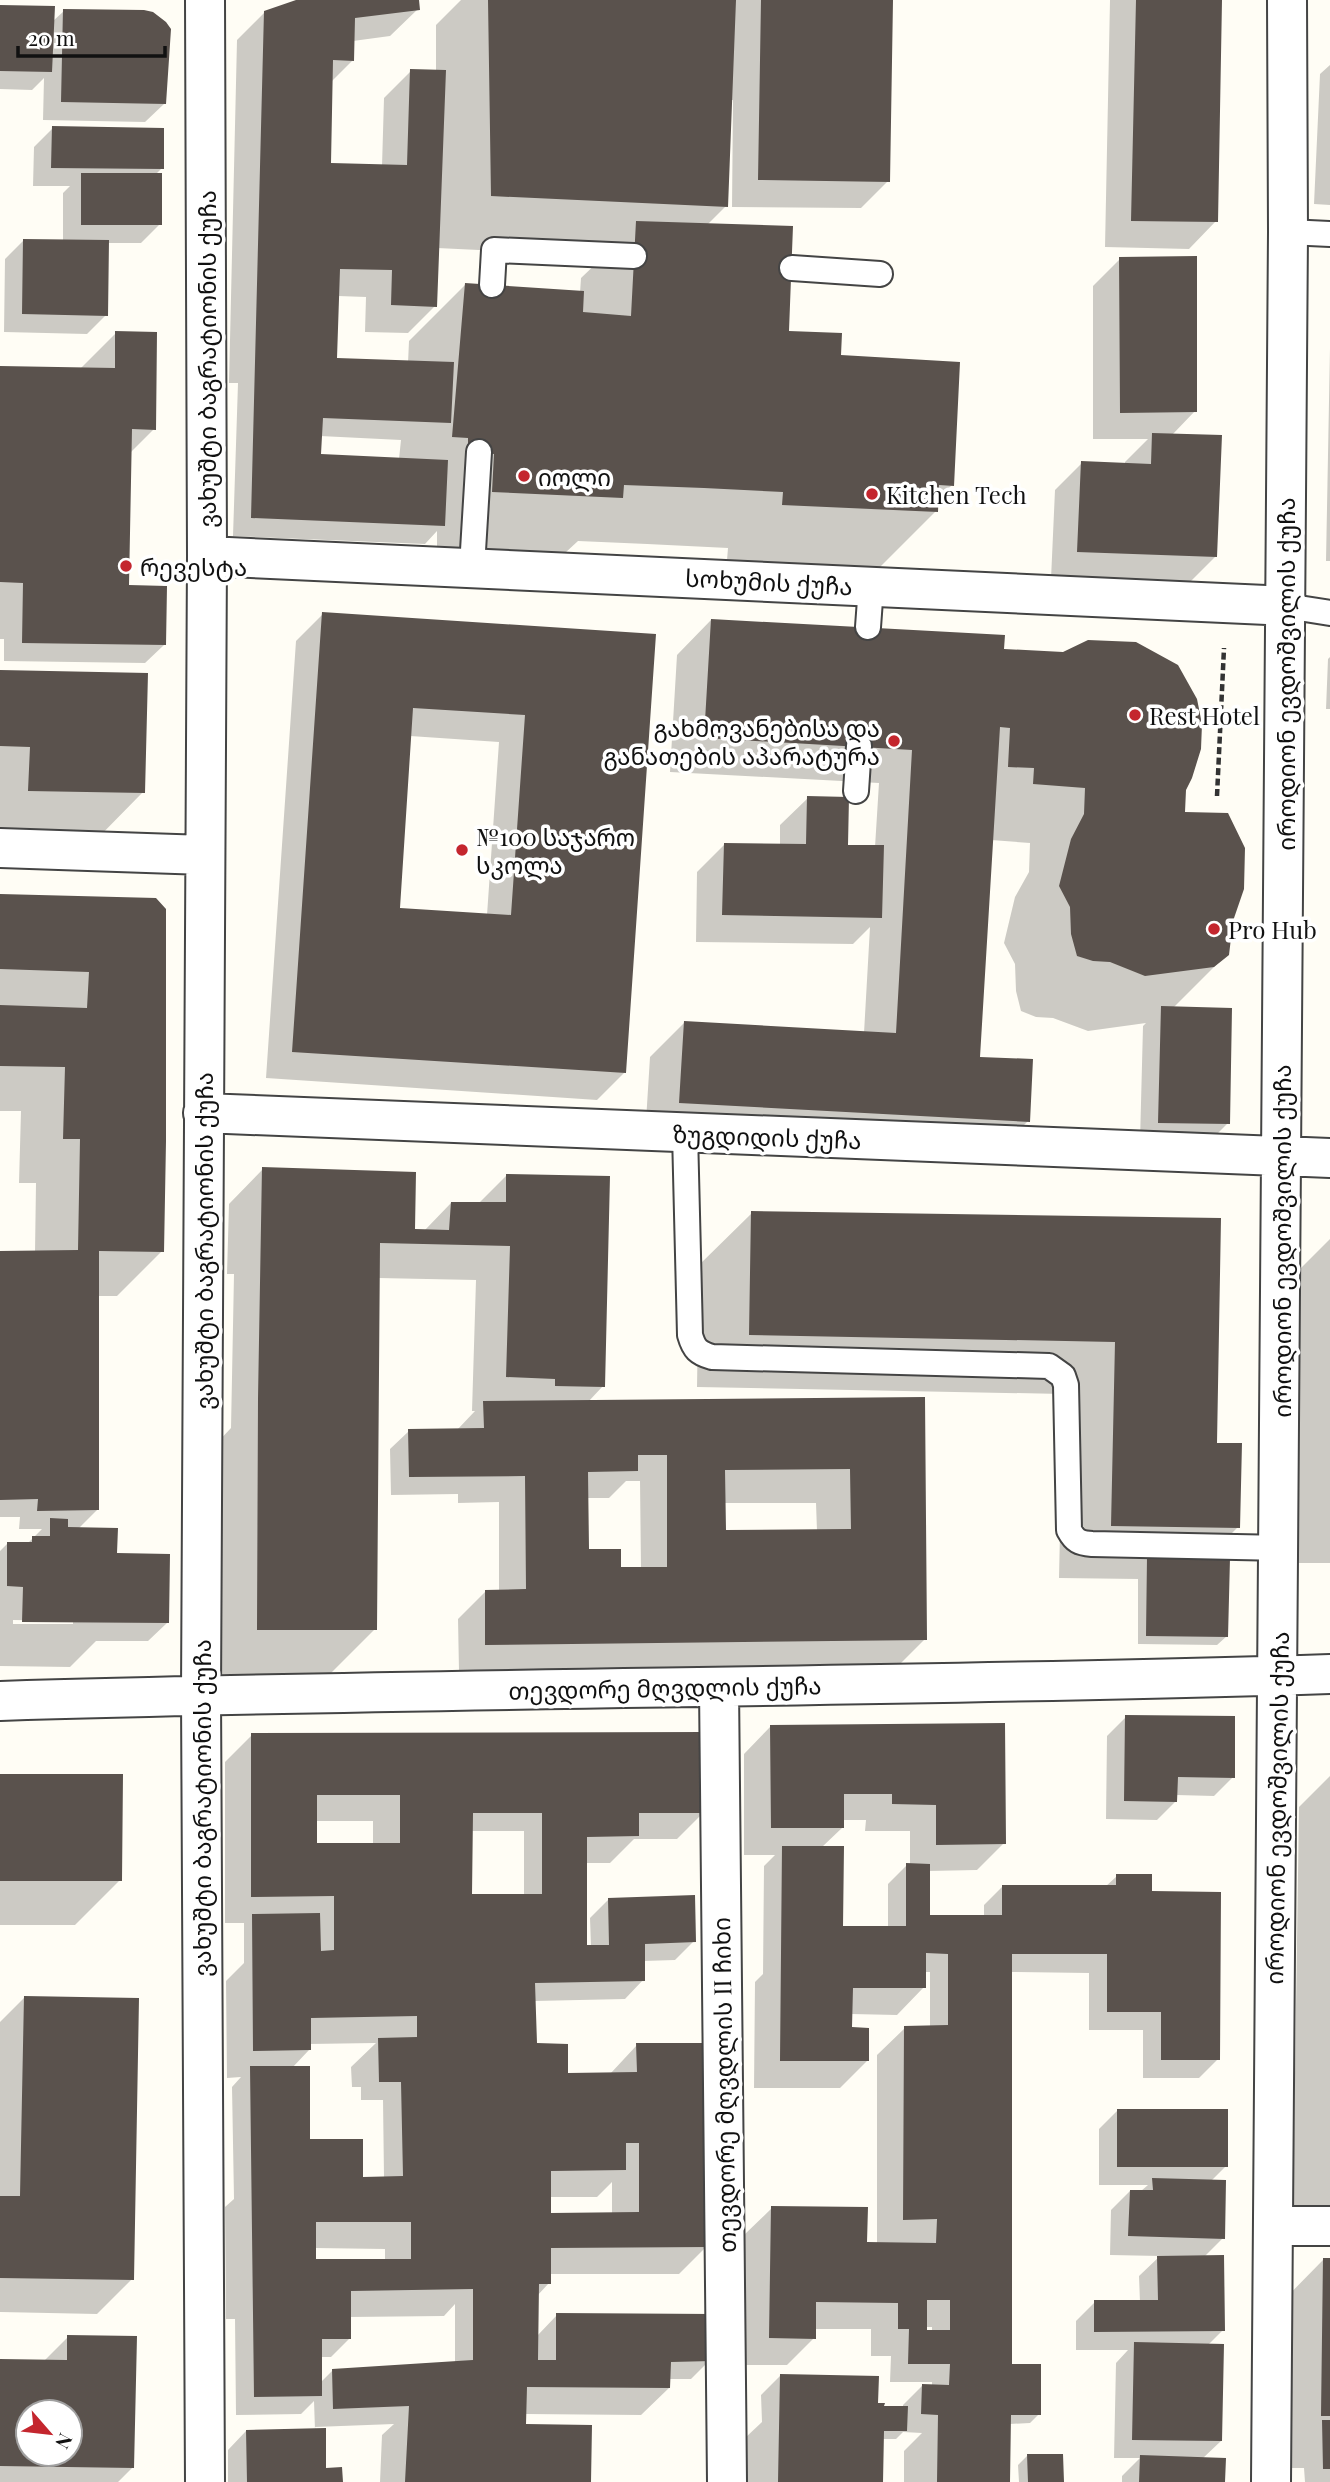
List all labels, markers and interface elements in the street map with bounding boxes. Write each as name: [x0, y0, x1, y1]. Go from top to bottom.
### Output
scale bar: [18, 14, 164, 58]
text: 20 m: [28, 23, 75, 51]
street label: ვახუშტი ბაგრატიონის ქუჩა: [190, 190, 222, 528]
place label: იოლი: [538, 460, 611, 492]
marker: იოლი: [516, 468, 532, 484]
place label: Kitchen Tech: [886, 478, 1027, 510]
marker: Kitchen Tech: [864, 486, 880, 502]
street label: იროდიონ ევდოშვილის ქუჩა: [1269, 497, 1301, 851]
place label: რევესტა: [140, 550, 247, 582]
marker: რევესტა: [118, 558, 134, 574]
street label: სოხუმის ქუჩა: [685, 561, 853, 601]
place label: Rest Hotel: [1149, 699, 1260, 731]
marker: Rest Hotel: [1127, 707, 1143, 723]
place label: გახმოვანებისა და განათების აპარატურა: [604, 711, 880, 771]
marker: გახმოვანებისა და განათების აპარატურა: [886, 733, 902, 749]
place label: №100 საჯარო სკოლა: [476, 820, 635, 880]
marker: №100 საჯარო სკოლა: [454, 842, 470, 858]
place label: Pro Hub: [1228, 913, 1317, 945]
marker: Pro Hub: [1206, 921, 1222, 937]
street label: იროდიონ ევდოშვილის ქუჩა: [1265, 1064, 1297, 1418]
street label: ვახუშტი ბაგრატიონის ქუჩა: [187, 1072, 219, 1410]
street label: ზუგდიდის ქუჩა: [672, 1117, 862, 1155]
street label: იროდიონ ევდოშვილის ქუჩა: [1257, 1631, 1295, 1985]
street label: ვახუშტი ბაგრატიონის ქუჩა: [185, 1639, 217, 1977]
street label: თევდორე მღვდლის ქუჩა: [508, 1668, 822, 1707]
street label: თევდორე მღვდლის II ჩიხი: [704, 1917, 743, 2253]
north arrow: [14, 2398, 84, 2468]
text: N: [50, 2429, 80, 2454]

